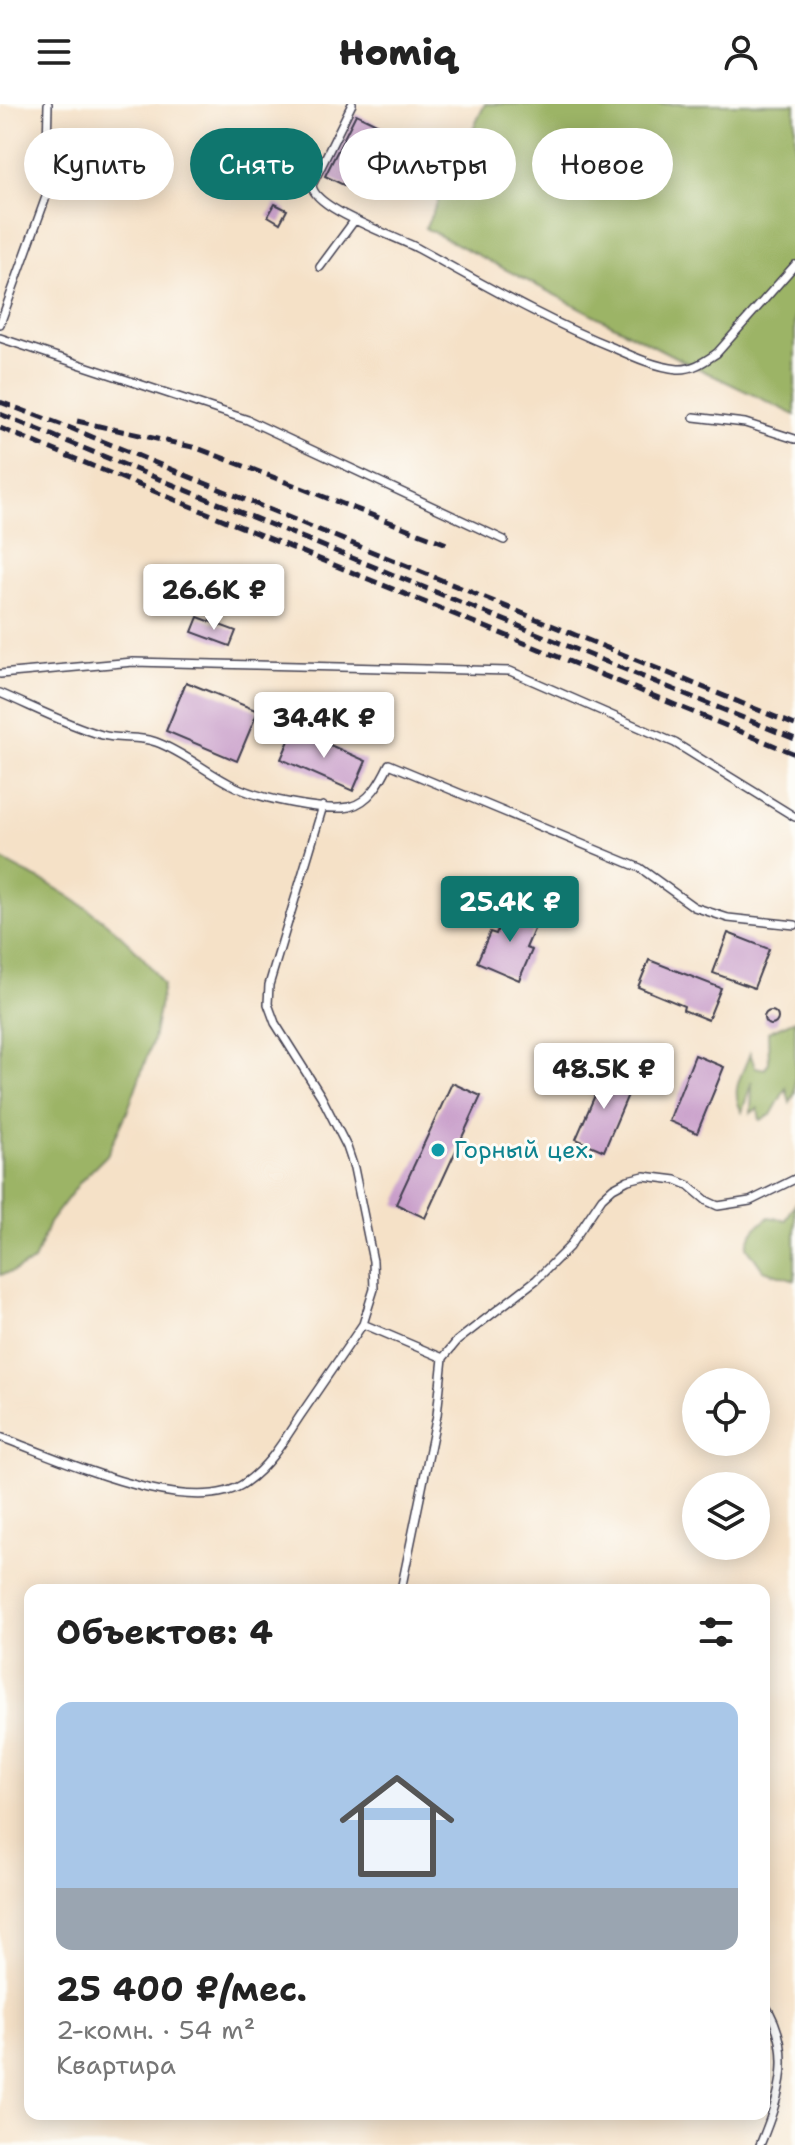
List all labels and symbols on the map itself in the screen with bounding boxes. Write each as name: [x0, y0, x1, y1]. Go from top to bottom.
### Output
pin: 26.6K ₽: [140, 564, 288, 632]
pin: 34.4K ₽: [250, 692, 398, 760]
pin: 25.4K ₽: [436, 876, 584, 944]
pin: 48.5K ₽: [530, 1043, 678, 1111]
place label: Горный цех.: [454, 1134, 594, 1166]
marker: Горный цех.: [429, 1141, 447, 1159]

